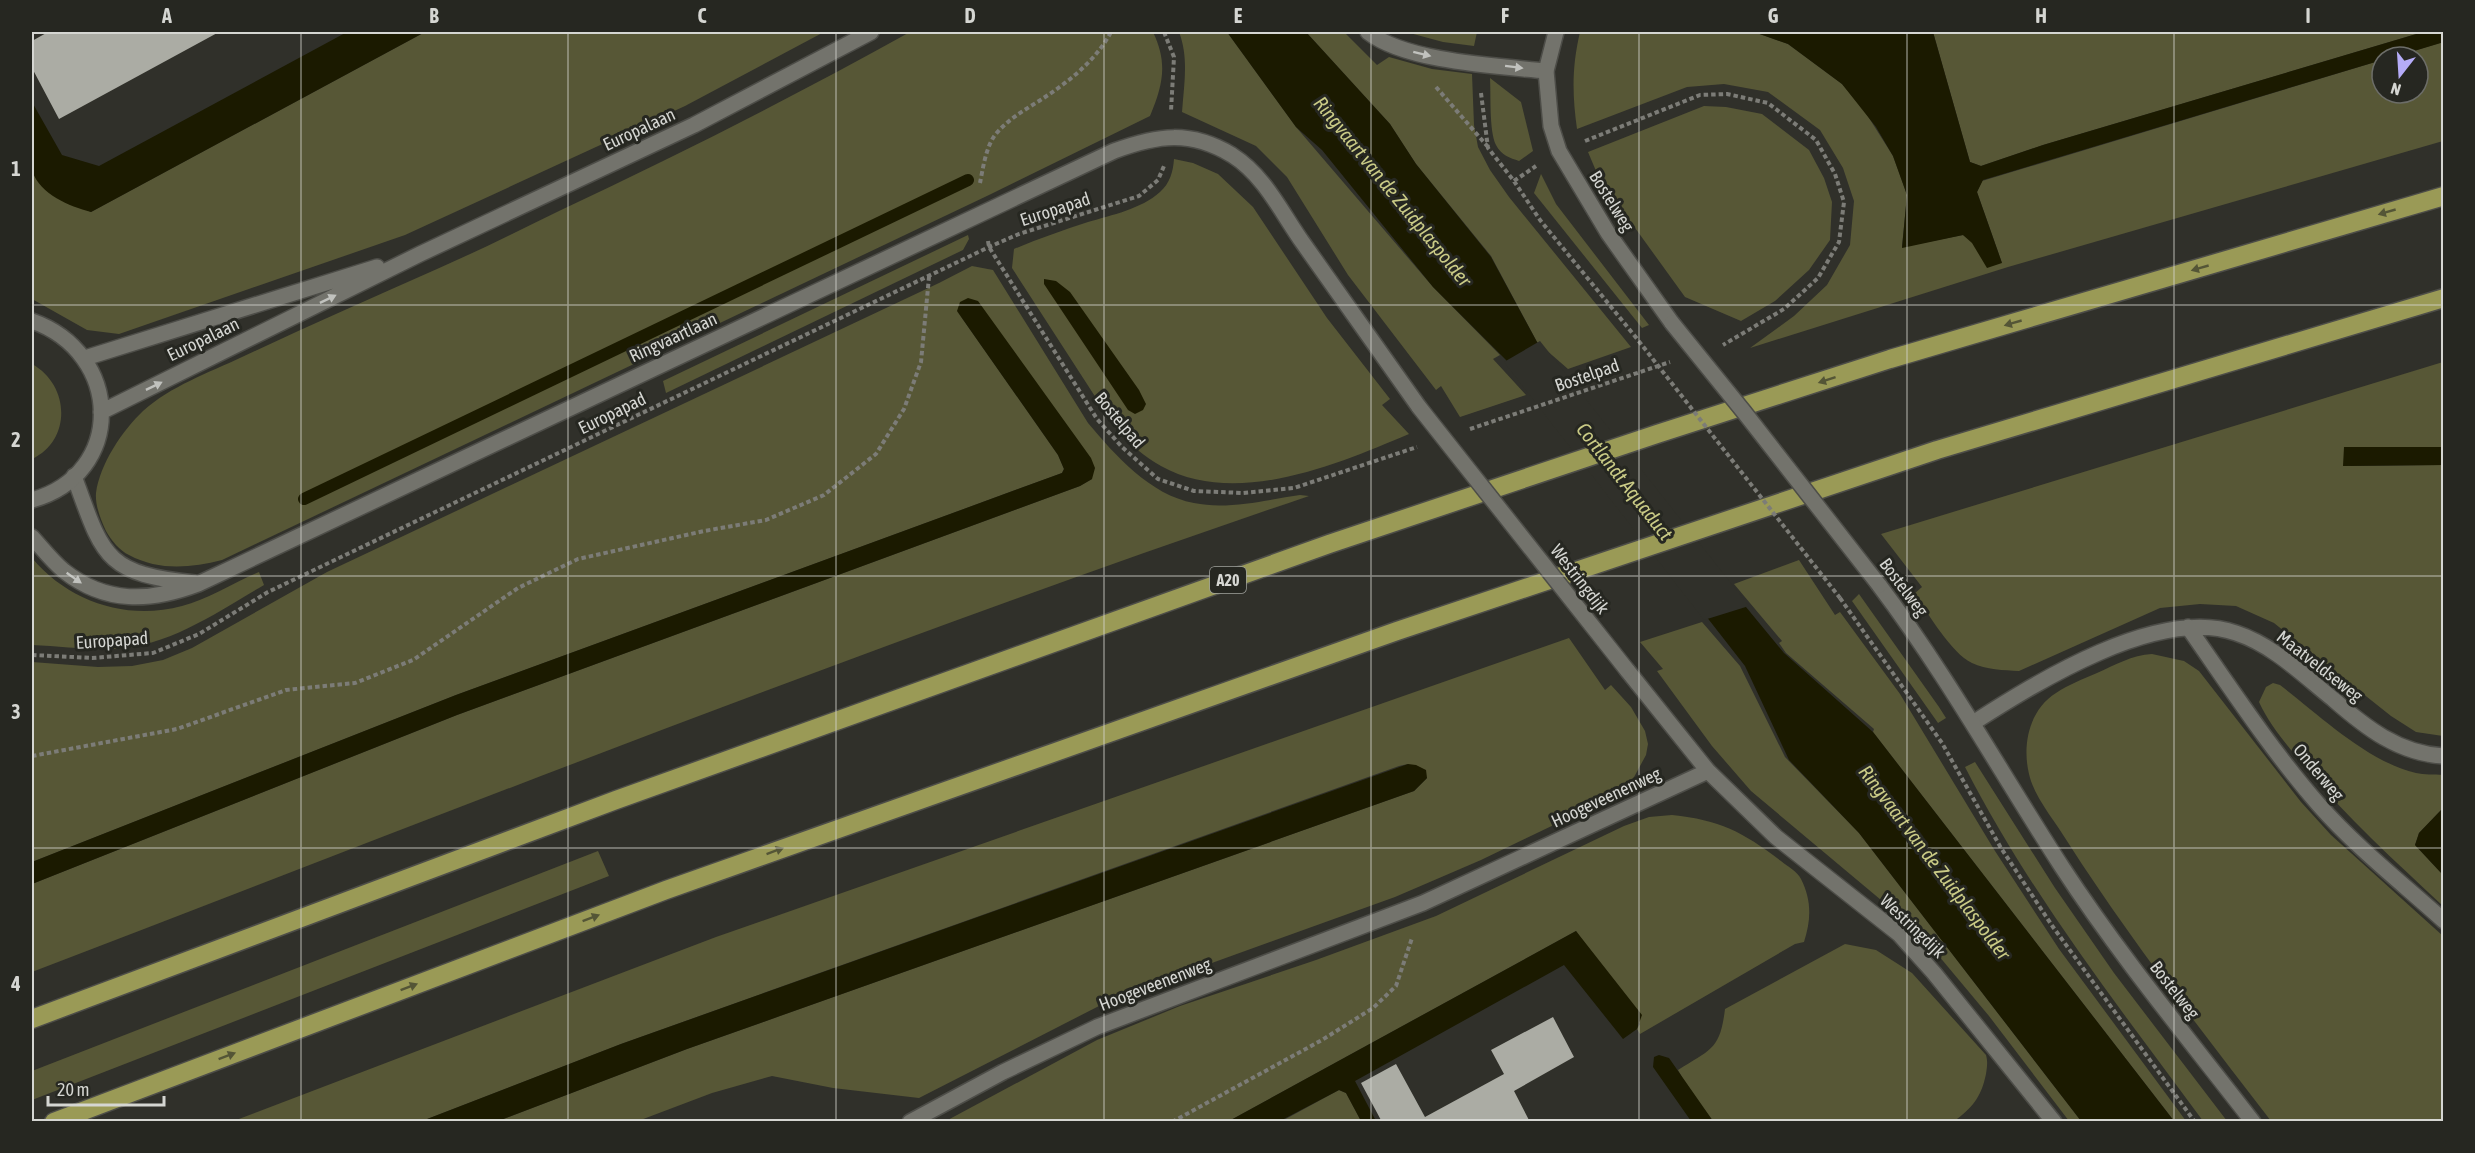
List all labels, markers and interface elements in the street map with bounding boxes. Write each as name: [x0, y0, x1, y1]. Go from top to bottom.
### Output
text: A: [161, 4, 172, 27]
text: B: [429, 4, 439, 27]
text: C: [698, 4, 707, 27]
text: D: [964, 4, 976, 27]
text: E: [1234, 4, 1243, 27]
text: F: [1501, 4, 1509, 27]
text: G: [1768, 4, 1779, 27]
text: H: [2035, 4, 2047, 27]
text: I: [2305, 4, 2311, 27]
north arrow: [2370, 45, 2430, 105]
one-way arrow: [1413, 49, 1431, 59]
one-way arrow: [1504, 63, 1523, 72]
text: N: [2388, 79, 2403, 99]
water label: Ringvaart van de Zuidplaspolder: [1309, 91, 1477, 291]
street label: Europalaan: [600, 103, 678, 155]
text: 1: [11, 157, 21, 180]
street label: Bostelweg: [1585, 167, 1639, 235]
street label: Europapad: [1017, 188, 1093, 230]
one-way arrow: [2378, 208, 2396, 217]
one-way arrow: [2191, 264, 2209, 273]
one-way arrow: [320, 294, 337, 304]
street label: Ringvaartlaan: [626, 308, 720, 366]
street label: Europalaan: [164, 313, 242, 365]
one-way arrow: [2004, 319, 2022, 328]
street label: Bostelpad: [1552, 354, 1622, 396]
one-way arrow: [1818, 375, 1836, 385]
one-way arrow: [145, 381, 162, 390]
street label: Europapad: [575, 388, 649, 438]
street label: Bostelpad: [1091, 388, 1149, 452]
water label: Cortlandt Aquaduct: [1572, 418, 1678, 544]
text: 2: [11, 428, 21, 451]
street label: Westringdijk: [1546, 540, 1614, 618]
street label: Bostelweg: [1875, 554, 1933, 621]
road number: A20: [1210, 567, 1246, 593]
one-way arrow: [65, 572, 81, 584]
street label: Maatveldseweg: [2273, 626, 2367, 706]
street label: Europapad: [75, 627, 149, 653]
text: 3: [11, 700, 21, 723]
street label: Onderweg: [2289, 739, 2349, 805]
water label: Ringvaart van de Zuidplaspolder: [1854, 760, 2016, 965]
street label: Hoogeveenenweg: [1548, 762, 1664, 832]
one-way arrow: [766, 846, 784, 856]
street label: Westringdijk: [1876, 890, 1950, 962]
one-way arrow: [583, 913, 601, 923]
street label: Hoogeveenenweg: [1096, 953, 1214, 1015]
street label: Bostelweg: [2146, 957, 2204, 1023]
text: 4: [10, 972, 21, 995]
one-way arrow: [400, 982, 418, 991]
one-way arrow: [218, 1051, 236, 1060]
scale bar: [48, 1069, 164, 1107]
text: 20 m: [57, 1079, 89, 1100]

